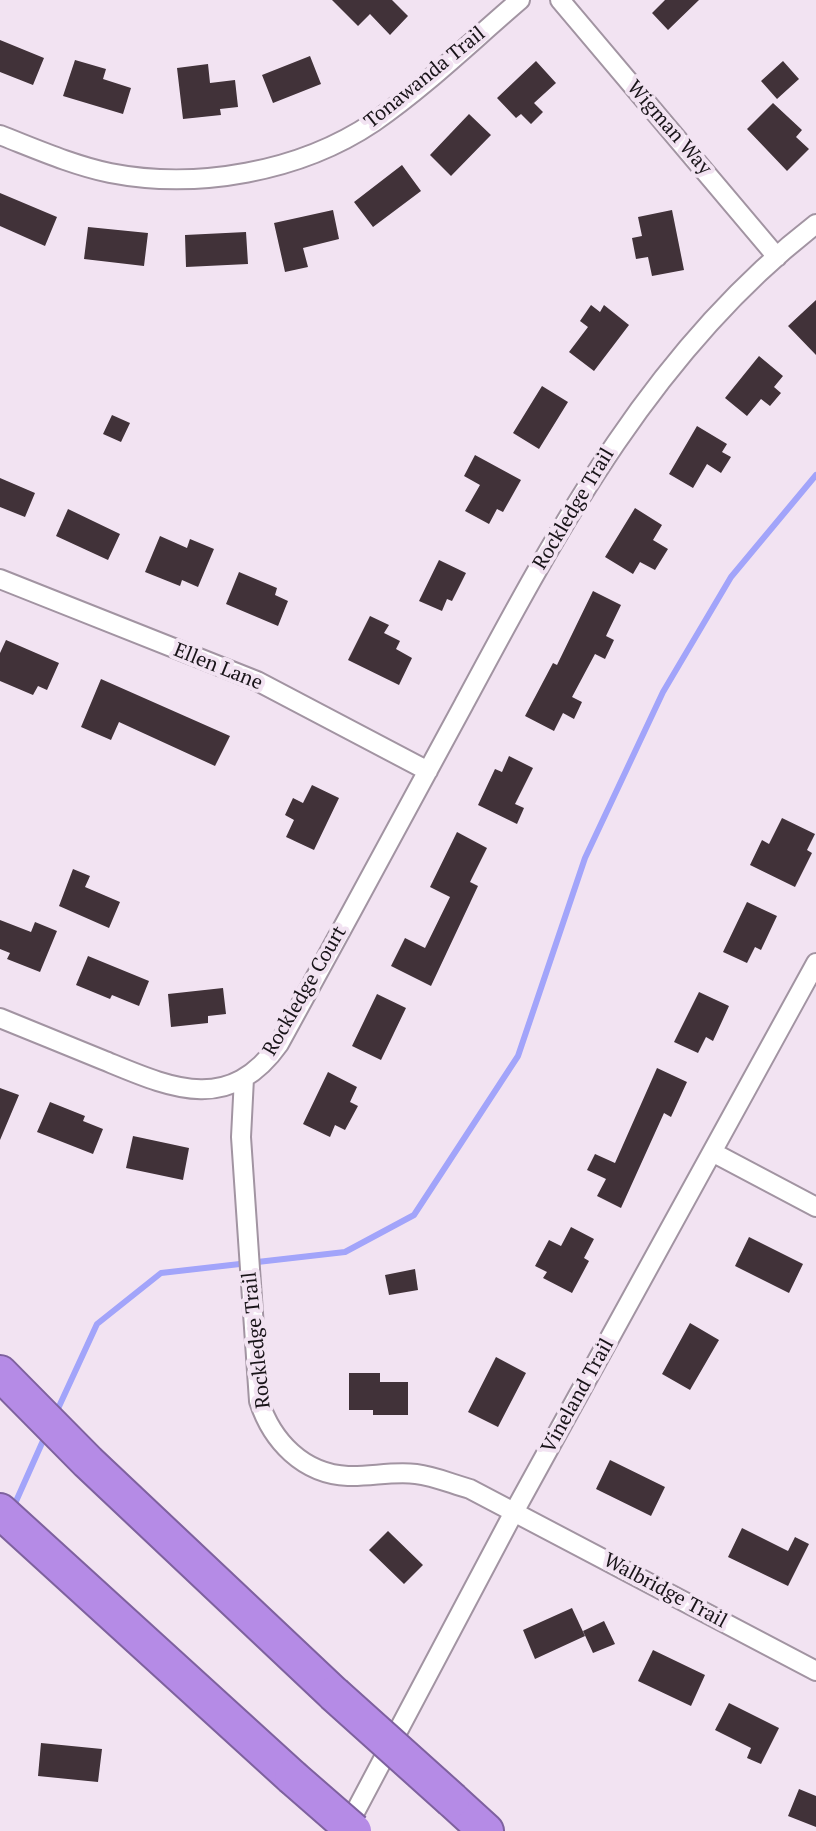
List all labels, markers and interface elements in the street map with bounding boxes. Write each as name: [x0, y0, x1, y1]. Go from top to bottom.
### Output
street label: Tonawanda Trail: [360, 22, 490, 134]
street label: Wigman Way: [622, 76, 716, 180]
street label: Rockledge Trail: [528, 444, 620, 574]
street label: Ellen Lane: [170, 638, 266, 696]
street label: Rockledge Court: [258, 922, 352, 1060]
street label: Rockledge Trail: [238, 1270, 276, 1410]
street label: Vineland Trail: [537, 1335, 619, 1457]
street label: Walbridge Trail: [599, 1548, 731, 1634]

